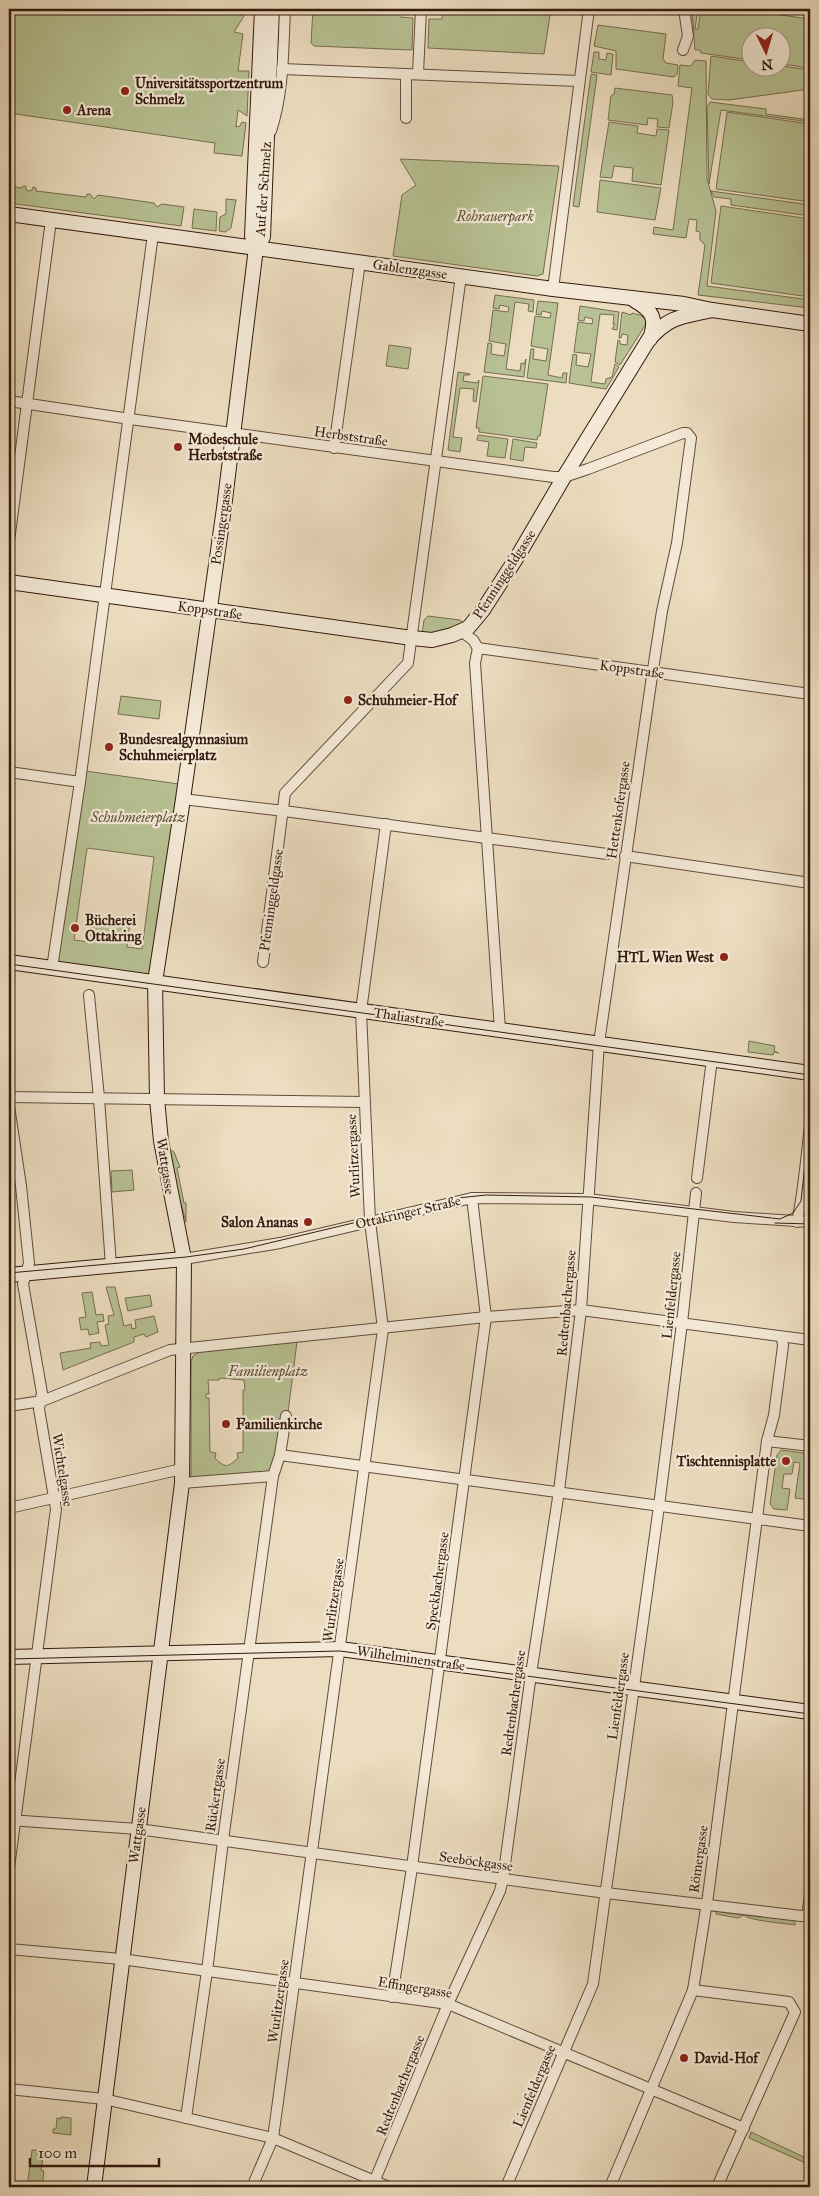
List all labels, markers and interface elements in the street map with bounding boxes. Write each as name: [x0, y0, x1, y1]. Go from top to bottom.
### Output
north arrow: [742, 28, 792, 78]
text: N: [760, 55, 774, 73]
place label: Universitätssportzentrum Schmelz: [135, 75, 283, 108]
marker: Universitätssportzentrum Schmelz: [119, 85, 131, 97]
place label: Arena: [76, 102, 112, 119]
marker: Arena: [61, 104, 73, 116]
street label: Auf der Schmelz: [252, 140, 275, 238]
park label: Rohrauerpark: [455, 208, 534, 226]
street label: Gablenzgasse: [372, 256, 448, 283]
street label: Herbststraße: [313, 423, 389, 450]
place label: Modeschule Herbststraße: [188, 431, 262, 464]
marker: Modeschule Herbststraße: [172, 441, 184, 453]
street label: Possingergasse: [207, 482, 236, 566]
street label: Pfenninggeldgasse: [469, 526, 540, 622]
street label: Koppstraße: [176, 598, 244, 623]
street label: Koppstraße: [598, 657, 666, 682]
place label: Schuhmeier-Hof: [358, 692, 459, 709]
marker: Schuhmeier-Hof: [342, 694, 354, 706]
place label: Bundesrealgymnasium Schuhmeierplatz: [119, 731, 249, 765]
marker: Bundesrealgymnasium Schuhmeierplatz: [103, 741, 115, 753]
street label: Hettenkofergasse: [603, 760, 634, 860]
park label: Schuhmeierplatz: [90, 809, 185, 827]
street label: Pfenninggeldgasse: [256, 848, 287, 952]
place label: Bücherei Ottakring: [85, 912, 142, 946]
marker: Bücherei Ottakring: [69, 922, 81, 934]
place label: HTL Wien West: [617, 949, 714, 966]
marker: HTL Wien West: [718, 951, 730, 963]
street label: Thaliastraße: [373, 1004, 446, 1031]
street label: Wurlitzergasse: [343, 1113, 364, 1198]
street label: Wattgasse: [153, 1137, 178, 1196]
street label: Ottakringer Straße: [354, 1192, 463, 1233]
place label: Salon Ananas: [221, 1214, 298, 1231]
marker: Salon Ananas: [302, 1216, 314, 1228]
street label: Redtenbachergasse: [553, 1249, 580, 1357]
street label: Lienfeldergasse: [658, 1250, 685, 1340]
park label: Familienplatz: [227, 1363, 308, 1381]
place label: Familienkirche: [236, 1416, 323, 1433]
marker: Familienkirche: [220, 1418, 232, 1430]
street label: Wichtelgasse: [48, 1432, 77, 1508]
place label: Tischtennisplatte: [676, 1453, 776, 1471]
marker: Tischtennisplatte: [780, 1455, 792, 1467]
street label: Speckbachergasse: [422, 1531, 453, 1631]
street label: Wurlitzergasse: [319, 1557, 348, 1643]
street label: Wilhelminenstraße: [356, 1642, 466, 1675]
street label: Redtenbachergasse: [498, 1649, 529, 1757]
street label: Lienfeldergasse: [604, 1651, 633, 1741]
street label: Rückertgasse: [202, 1757, 229, 1833]
street label: Wattgasse: [125, 1806, 150, 1864]
street label: Römergasse: [685, 1824, 712, 1894]
street label: Seeböckgasse: [438, 1848, 514, 1875]
street label: Wurlitzergasse: [264, 1958, 293, 2044]
street label: Effingergasse: [377, 1973, 453, 2002]
street label: Redtenbachergasse: [373, 2032, 428, 2138]
street label: Lienfeldergasse: [509, 2042, 560, 2130]
place label: David-Hof: [694, 2050, 760, 2067]
marker: David-Hof: [678, 2052, 690, 2064]
scale bar: [30, 2136, 159, 2168]
text: 100 m: [38, 2144, 78, 2162]

